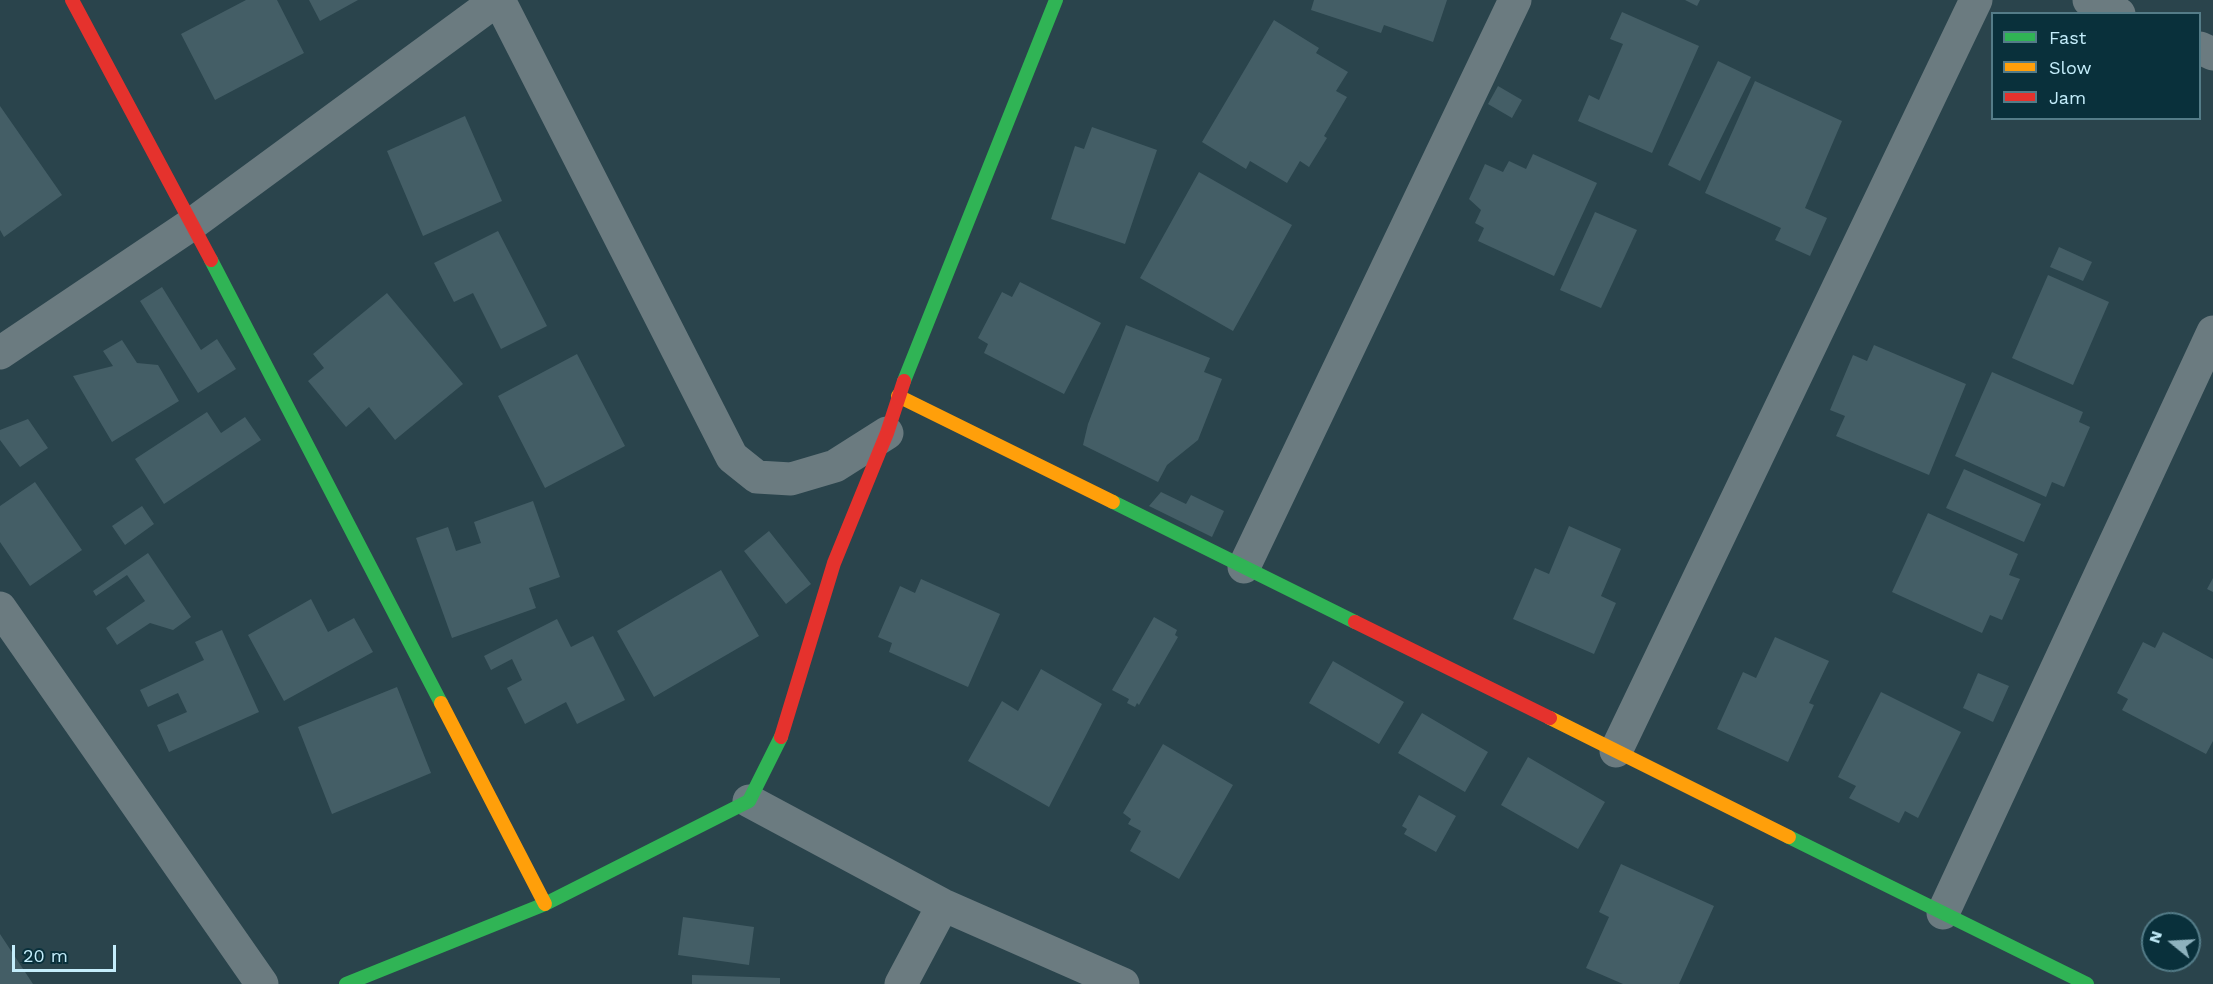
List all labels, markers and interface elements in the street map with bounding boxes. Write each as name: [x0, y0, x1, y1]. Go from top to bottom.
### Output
legend: [1991, 12, 2201, 120]
text: Fast: [2049, 27, 2086, 48]
text: Slow: [2049, 57, 2092, 78]
text: Jam: [2049, 87, 2086, 108]
north arrow: [2141, 912, 2201, 972]
text: N: [2144, 928, 2166, 945]
scale bar: [15, 933, 118, 971]
text: 20 m: [23, 945, 68, 966]

